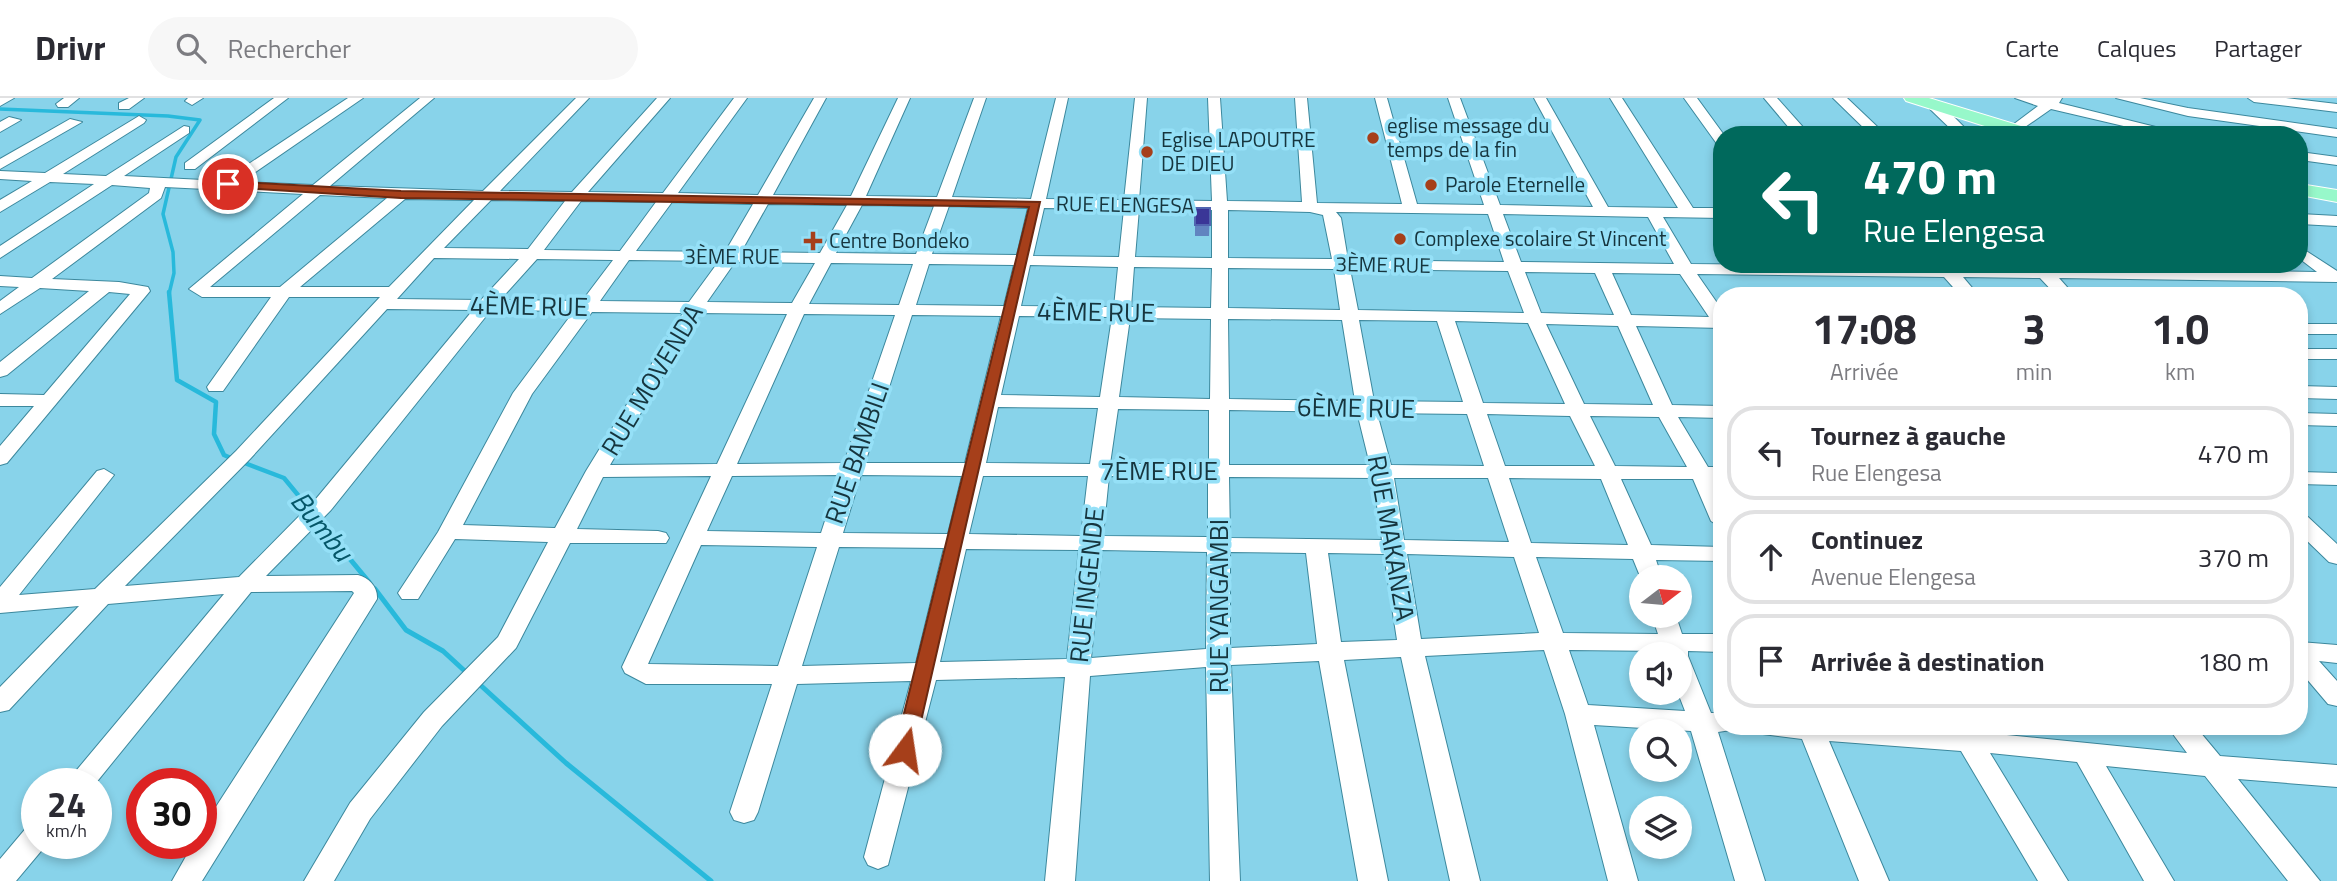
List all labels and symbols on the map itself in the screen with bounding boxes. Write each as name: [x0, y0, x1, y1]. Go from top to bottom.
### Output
place label: eglise message du temps de la fin: [1387, 109, 1549, 165]
place label: Eglise LAPOUTRE DE DIEU: [1161, 123, 1316, 179]
marker: eglise message du temps de la fin: [1365, 130, 1381, 146]
marker: Eglise LAPOUTRE DE DIEU: [1139, 144, 1155, 160]
pin: [198, 154, 258, 214]
place label: Parole Eternelle: [1445, 168, 1585, 200]
marker: Parole Eternelle: [1423, 177, 1439, 193]
street label: RUE ELENGESA: [1056, 187, 1195, 221]
place label: Complexe scolaire St Vincent: [1414, 222, 1667, 254]
place label: Centre Bondeko: [829, 224, 970, 256]
marker: Centre Bondeko: [803, 231, 823, 251]
marker: Complexe scolaire St Vincent: [1392, 231, 1408, 247]
street label: 3ÈME RUE: [684, 240, 780, 272]
street label: 3ÈME RUE: [1335, 247, 1431, 281]
street label: 4ÈME RUE: [470, 285, 588, 326]
street label: 4ÈME RUE: [1037, 291, 1155, 332]
street label: RUE MOVENDA: [591, 297, 712, 463]
street label: RUE BAMBILI: [814, 377, 899, 529]
street label: 6ÈME RUE: [1297, 387, 1415, 428]
street label: 7ÈME RUE: [1100, 451, 1218, 490]
street label: RUE MAKANZA: [1358, 452, 1425, 624]
water label: Bumbu: [281, 481, 365, 572]
street label: RUE INGENDE: [1059, 505, 1114, 665]
street label: RUE YANGAMBI: [1199, 519, 1238, 693]
north arrow: [1629, 565, 1692, 628]
position arrow: [868, 713, 942, 787]
speed limit sign: 30: [126, 768, 217, 859]

